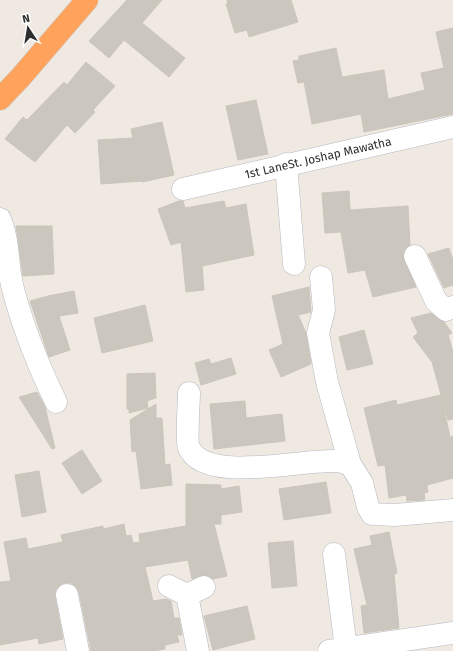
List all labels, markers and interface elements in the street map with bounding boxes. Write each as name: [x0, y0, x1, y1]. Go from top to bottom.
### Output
north arrow: [8, 8, 48, 48]
text: N: [21, 12, 31, 26]
street label: 1st LaneSt. Joshap Mawatha: [243, 134, 393, 182]

